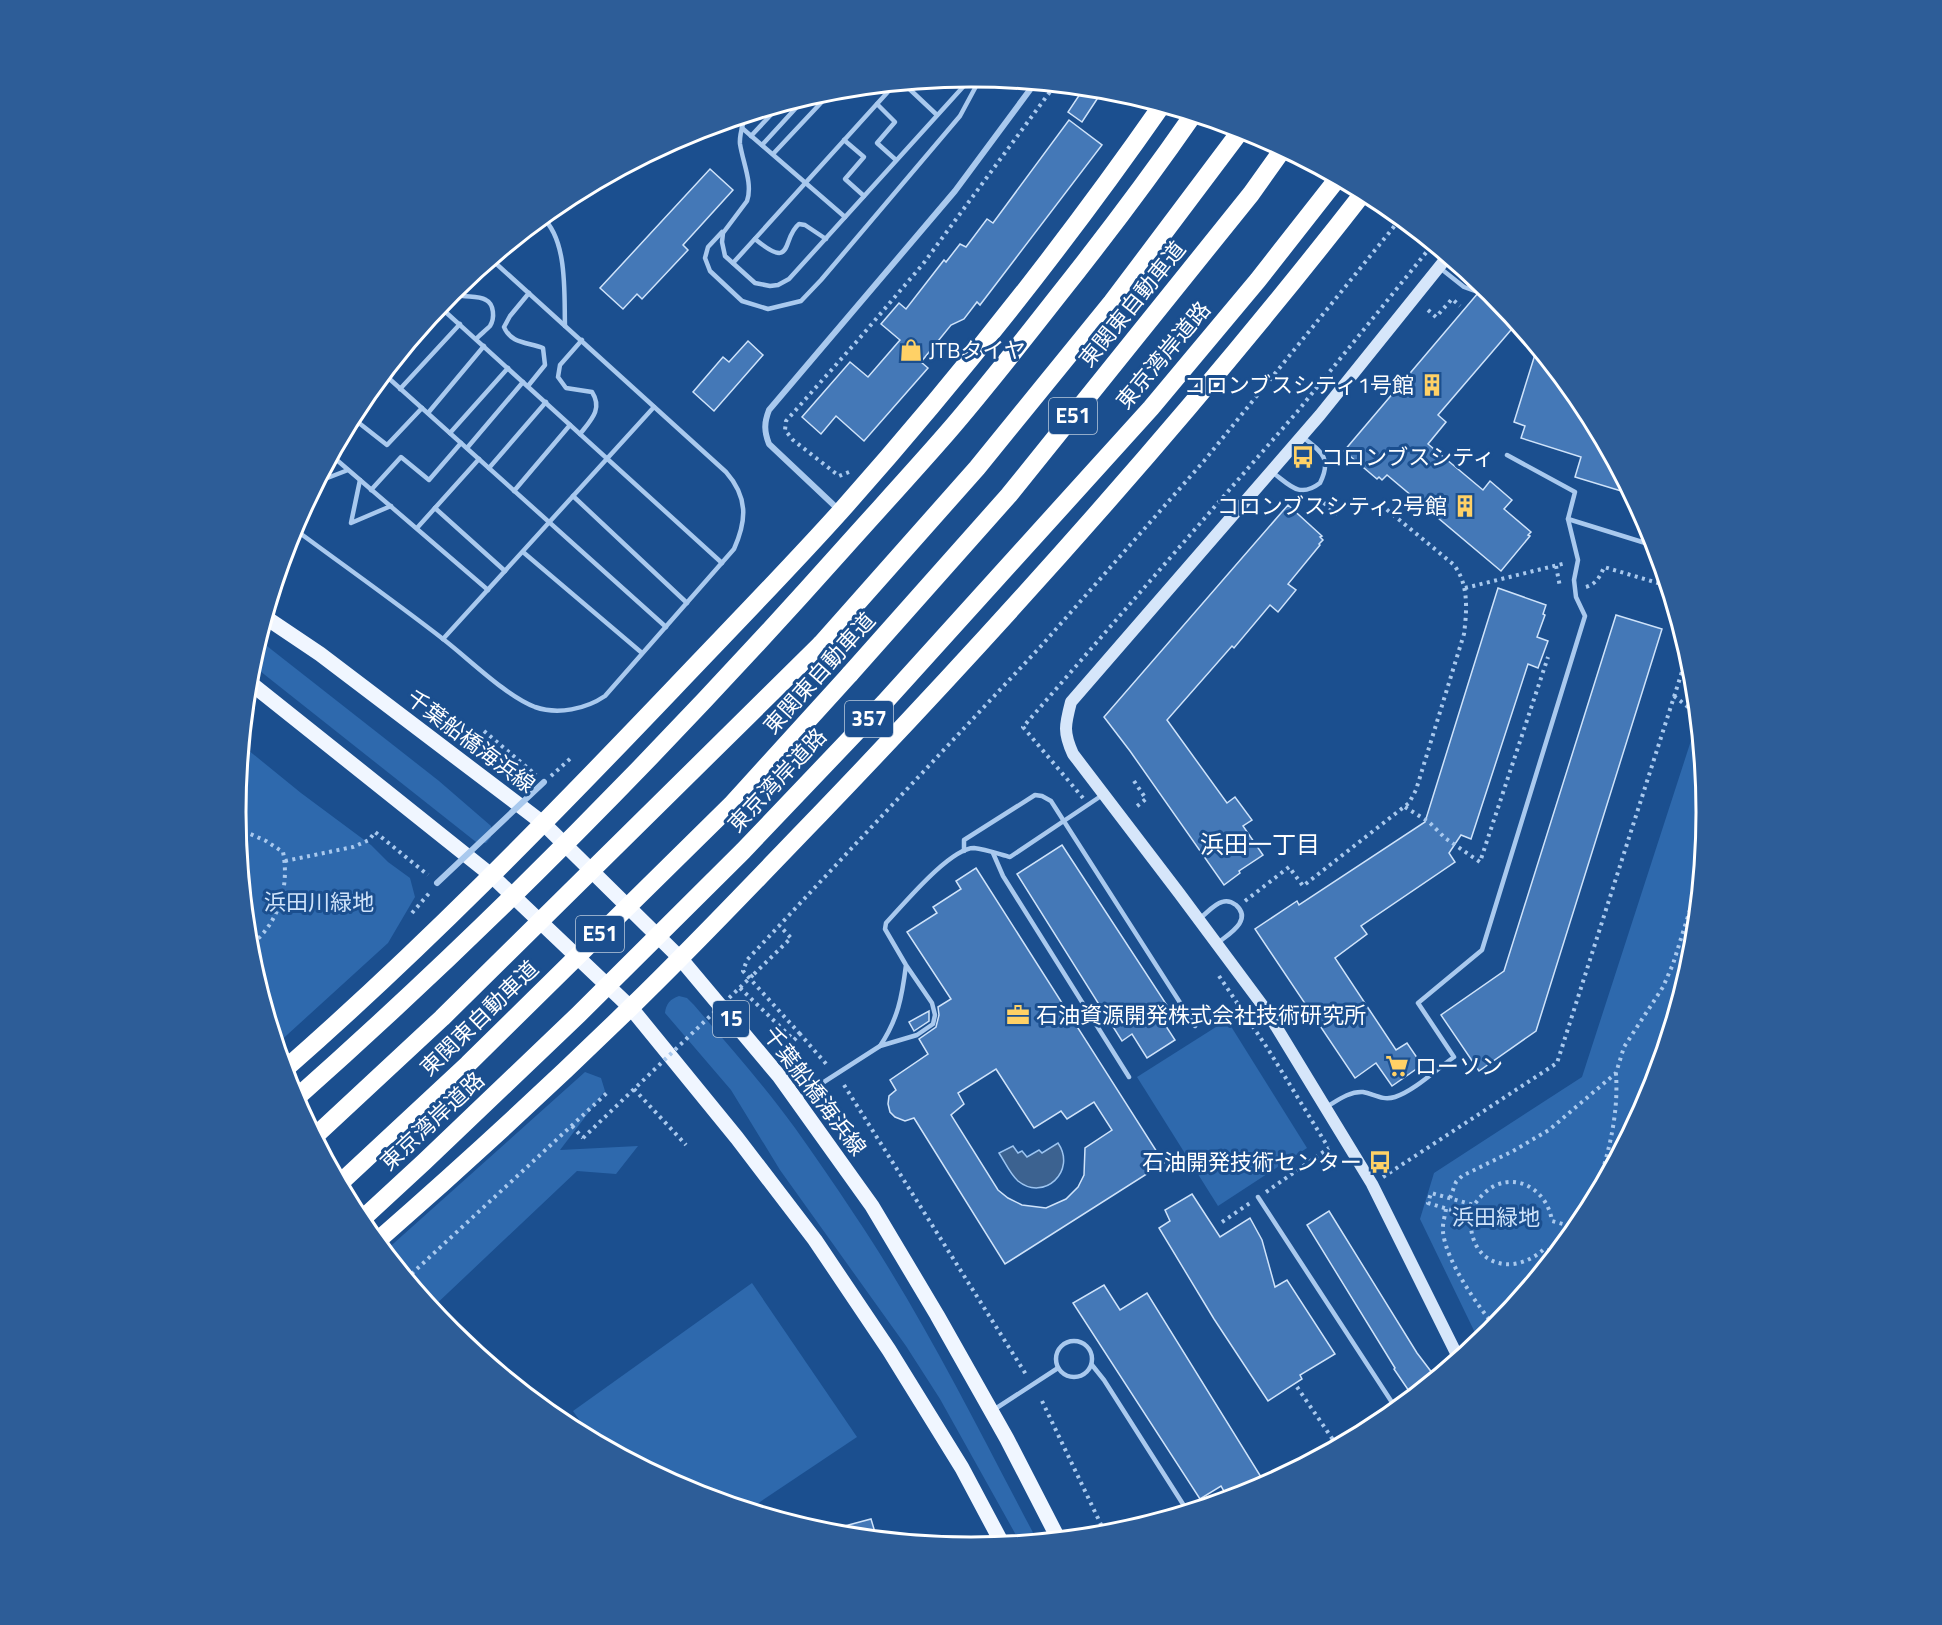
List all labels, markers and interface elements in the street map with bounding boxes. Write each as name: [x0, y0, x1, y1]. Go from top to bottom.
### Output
street label: 東関東自動車道: [1070, 233, 1194, 375]
street label: 東京湾岸道路: [1108, 294, 1218, 416]
place label: JTBタイヤ: [929, 333, 1026, 367]
shop icon: JTBタイヤ: [898, 337, 924, 363]
place label: コロンブスシティ1号館: [1184, 368, 1414, 402]
building icon: コロンブスシティ1号館: [1419, 372, 1445, 398]
road number: E51: [1049, 398, 1097, 434]
place label: コロンブスシティ: [1321, 440, 1495, 474]
bus stop icon: コロンブスシティ: [1290, 444, 1316, 470]
place label: コロンブスシティ2号館: [1217, 489, 1447, 523]
building icon: コロンブスシティ2号館: [1452, 493, 1478, 519]
street label: 東関東自動車道: [755, 604, 883, 742]
street label: 千葉船橋海浜線: [399, 681, 543, 801]
road number: 357: [845, 701, 893, 737]
street label: 東京湾岸道路: [720, 720, 834, 840]
district label: 浜田一丁目: [1200, 826, 1320, 862]
park label: 浜田川緑地: [264, 885, 374, 919]
road number: E51: [576, 916, 624, 952]
street label: 東関東自動車道: [412, 952, 546, 1084]
place label: 石油資源開発株式会社技術研究所: [1036, 998, 1366, 1032]
road number: 15: [713, 1001, 749, 1037]
office icon: 石油資源開発株式会社技術研究所: [1005, 1002, 1031, 1028]
street label: 千葉船橋海浜線: [755, 1019, 875, 1163]
place label: ローソン: [1415, 1049, 1503, 1083]
supermarket icon: ローソン: [1384, 1053, 1410, 1079]
street label: 東京湾岸道路: [372, 1064, 492, 1178]
place label: 石油開発技術センター: [1142, 1145, 1362, 1179]
bus stop icon: 石油開発技術センター: [1367, 1149, 1393, 1175]
park label: 浜田緑地: [1452, 1200, 1540, 1234]

